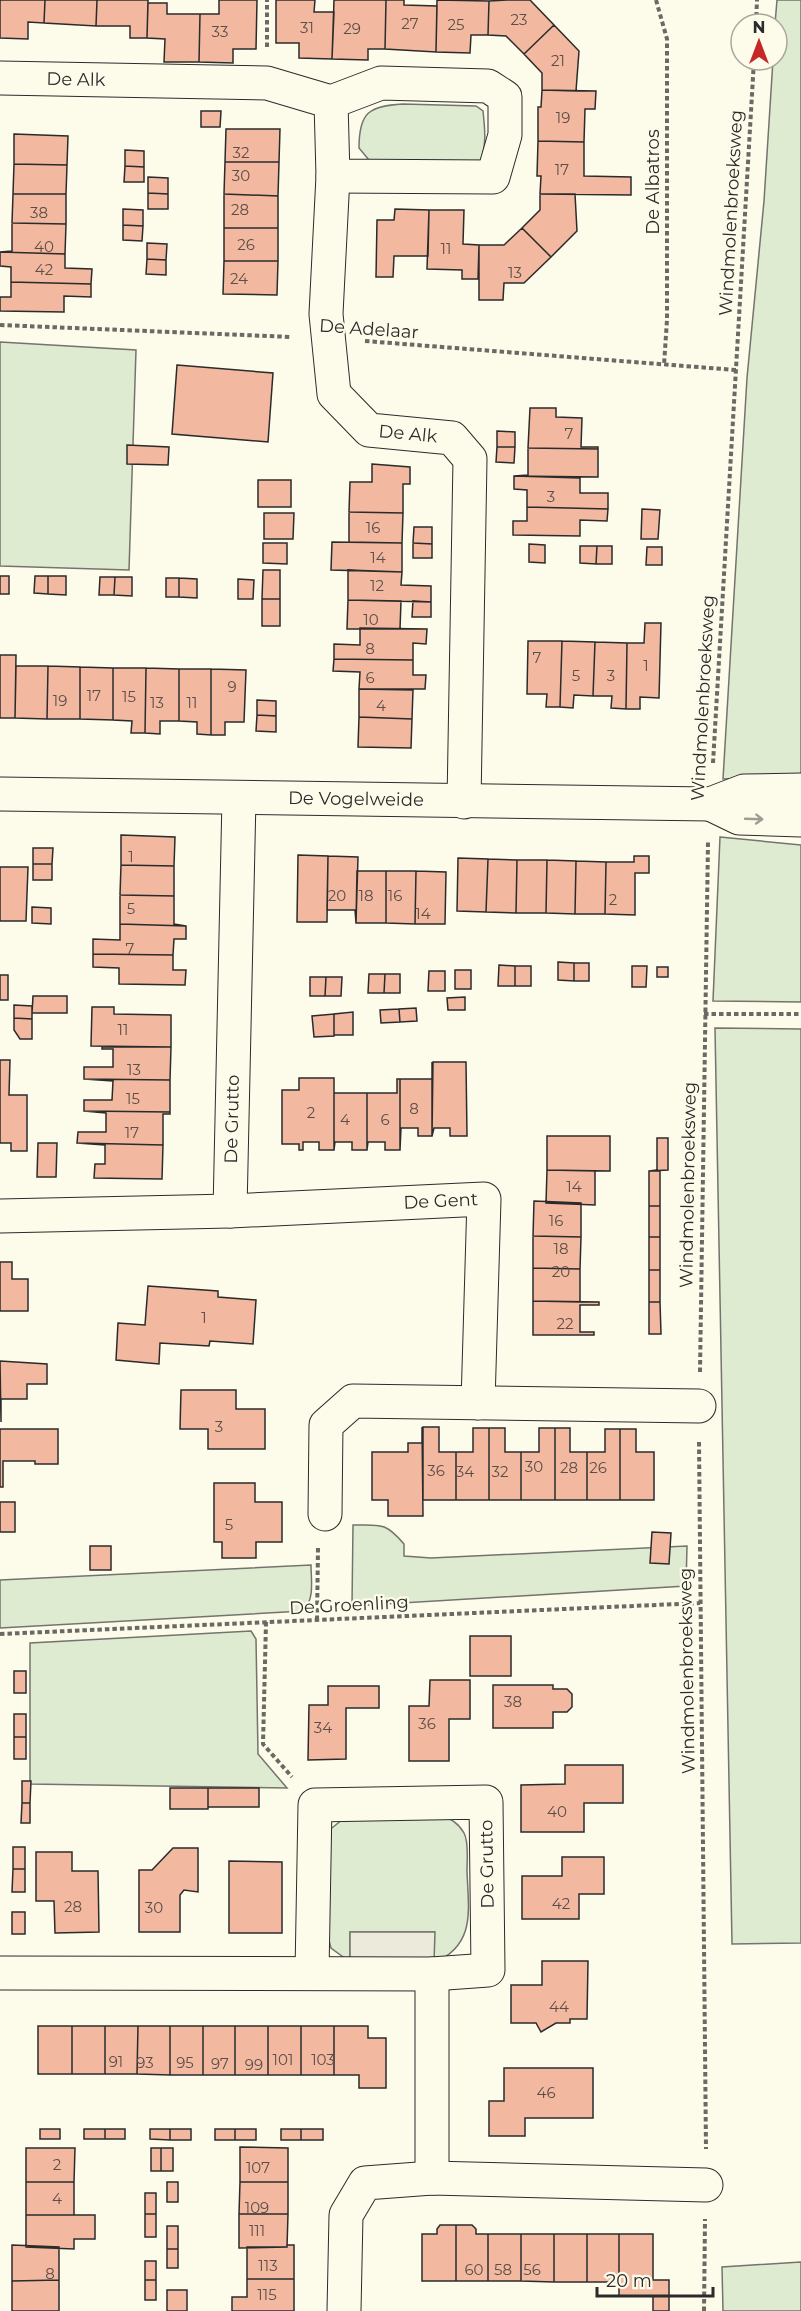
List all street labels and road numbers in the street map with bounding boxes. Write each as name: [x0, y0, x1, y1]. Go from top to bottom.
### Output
street label: De Alk: [46, 68, 106, 91]
street label: Windmolenbroeksweg: [715, 109, 747, 317]
street label: De Albatros: [642, 129, 664, 235]
street label: De Adelaar: [319, 315, 419, 343]
street label: De Alk: [378, 420, 439, 448]
street label: Windmolenbroeksweg: [687, 594, 719, 802]
street label: De Vogelweide: [288, 787, 424, 811]
street label: De Grutto: [220, 1074, 244, 1164]
street label: Windmolenbroeksweg: [675, 1082, 701, 1288]
street label: De Gent: [403, 1188, 479, 1214]
street label: Windmolenbroeksweg: [674, 1568, 700, 1774]
street label: De Groenling: [289, 1591, 409, 1619]
street label: De Grutto: [475, 1819, 499, 1909]

